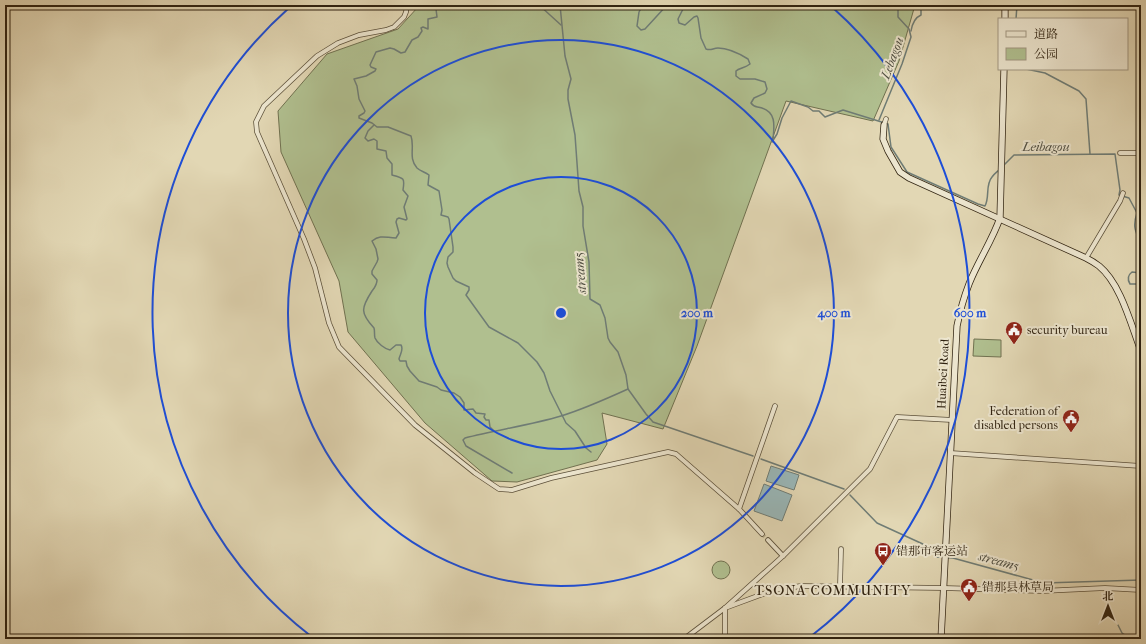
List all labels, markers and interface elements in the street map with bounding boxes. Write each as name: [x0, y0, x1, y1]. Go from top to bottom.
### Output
legend: [998, 18, 1128, 70]
text: 道路: [1034, 27, 1058, 41]
water label: Lebagou: [877, 35, 907, 82]
text: 公园: [1034, 47, 1058, 61]
water label: Leibagou: [1021, 139, 1070, 154]
water label: stream5: [571, 251, 589, 295]
centre of rings: [554, 306, 568, 320]
text: 200 m: [681, 306, 714, 320]
text: 400 m: [817, 306, 851, 321]
text: 600 m: [954, 306, 987, 320]
public building icon: security bureau: [1004, 320, 1024, 345]
place label: security bureau: [1027, 323, 1108, 337]
street label: Huaibei Road: [934, 338, 952, 409]
place label: Federation of disabled persons: [974, 404, 1061, 432]
public building icon: Federation of disabled persons: [1061, 408, 1081, 433]
bus stop icon: 错那市客运站: [873, 541, 893, 566]
place label: 错那市客运站: [896, 544, 968, 558]
water label: stream5: [976, 548, 1022, 574]
public building icon: 错那县林草局: [959, 577, 979, 602]
place label: 错那县林草局: [982, 580, 1054, 594]
district label: TSONA COMMUNITY: [754, 582, 912, 599]
north arrow: [1088, 586, 1128, 626]
text: 北: [1103, 590, 1114, 603]

